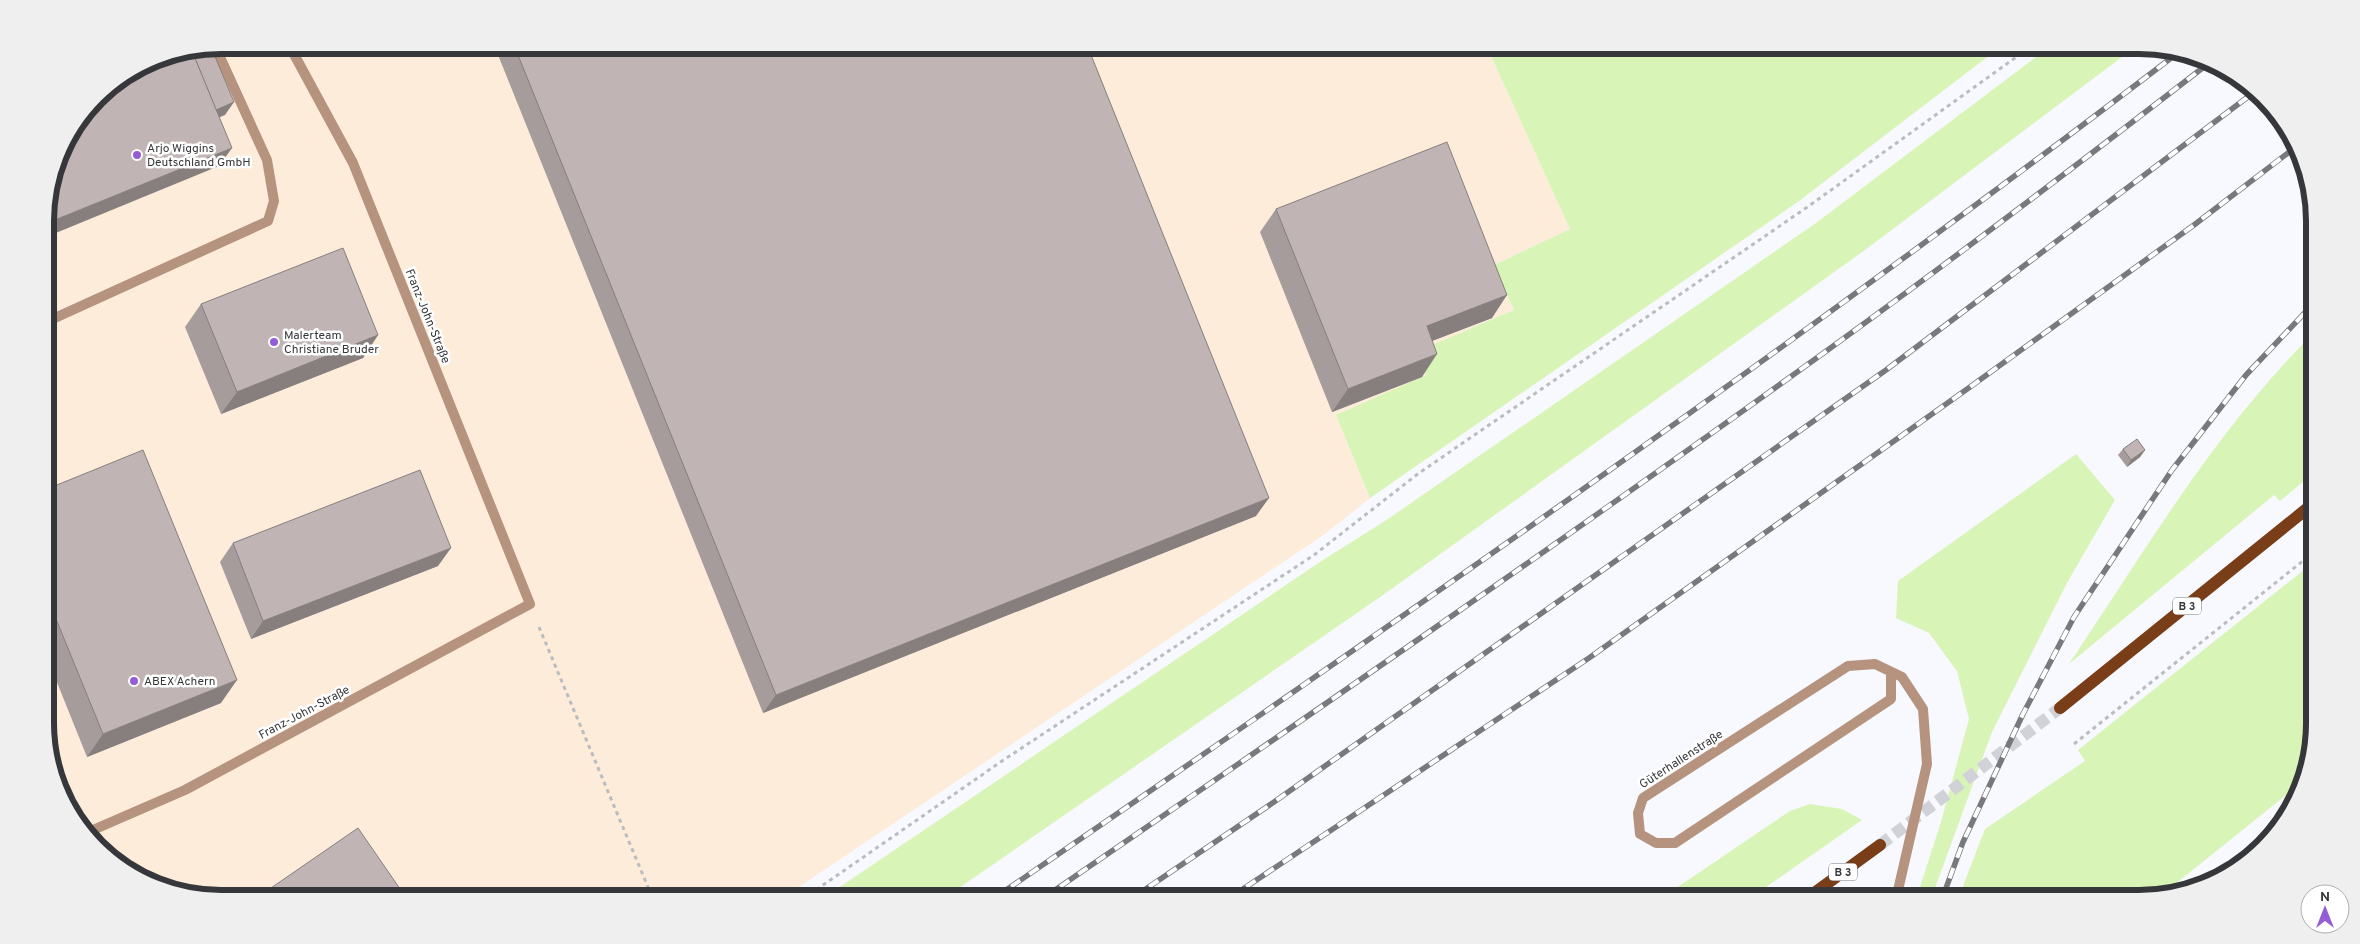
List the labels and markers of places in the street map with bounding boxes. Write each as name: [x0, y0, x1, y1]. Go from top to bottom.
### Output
place label: Arjo Wiggins Deutschland GmbH: [147, 141, 251, 171]
marker: Arjo Wiggins Deutschland GmbH: [131, 149, 143, 161]
place label: Malerteam Christiane Bruder: [284, 328, 379, 358]
marker: Malerteam Christiane Bruder: [268, 336, 280, 348]
place label: ABEX Achern: [144, 674, 215, 690]
marker: ABEX Achern: [128, 675, 140, 687]

